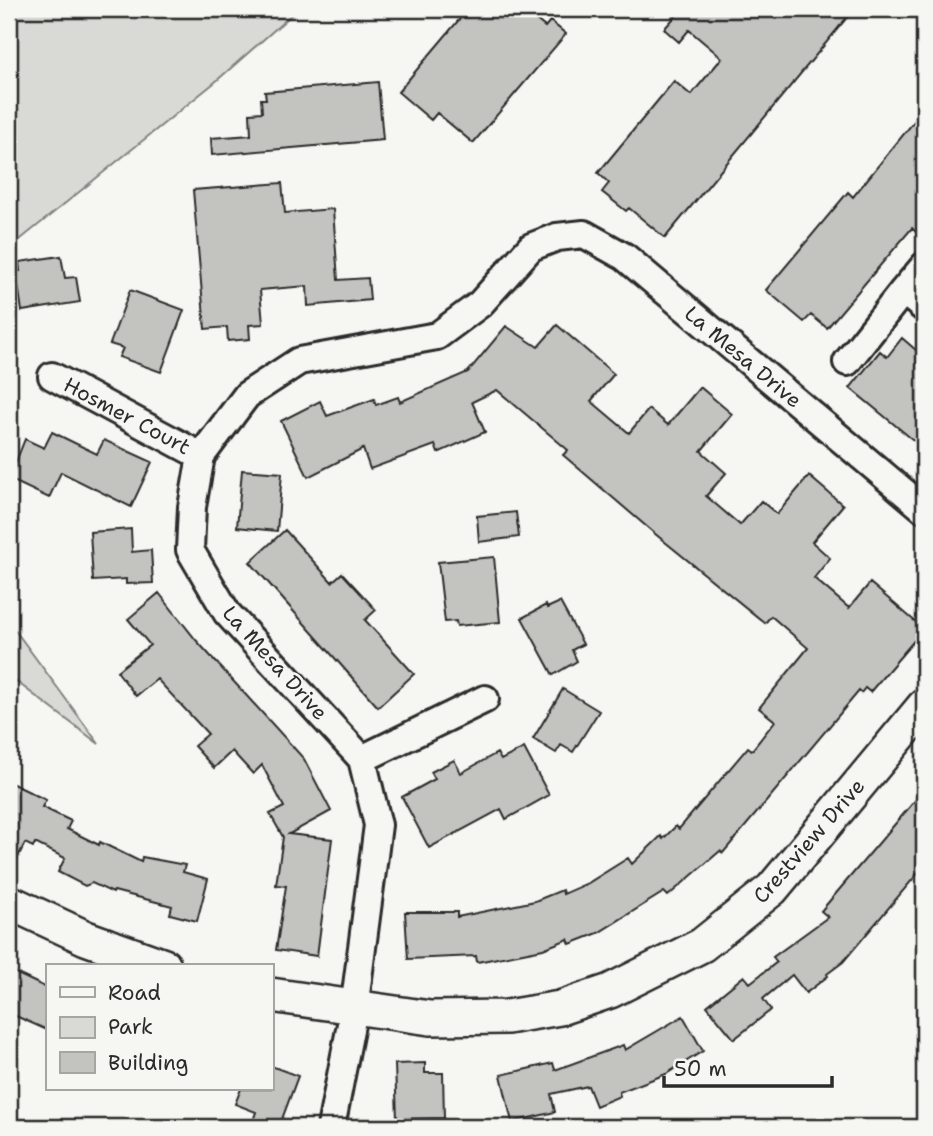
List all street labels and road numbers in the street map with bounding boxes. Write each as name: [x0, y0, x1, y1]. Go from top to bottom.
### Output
street label: La Mesa Drive: [678, 300, 808, 414]
street label: Hosmer Court: [59, 371, 195, 461]
street label: La Mesa Drive: [216, 600, 334, 726]
street label: Crestview Drive: [747, 773, 871, 909]

